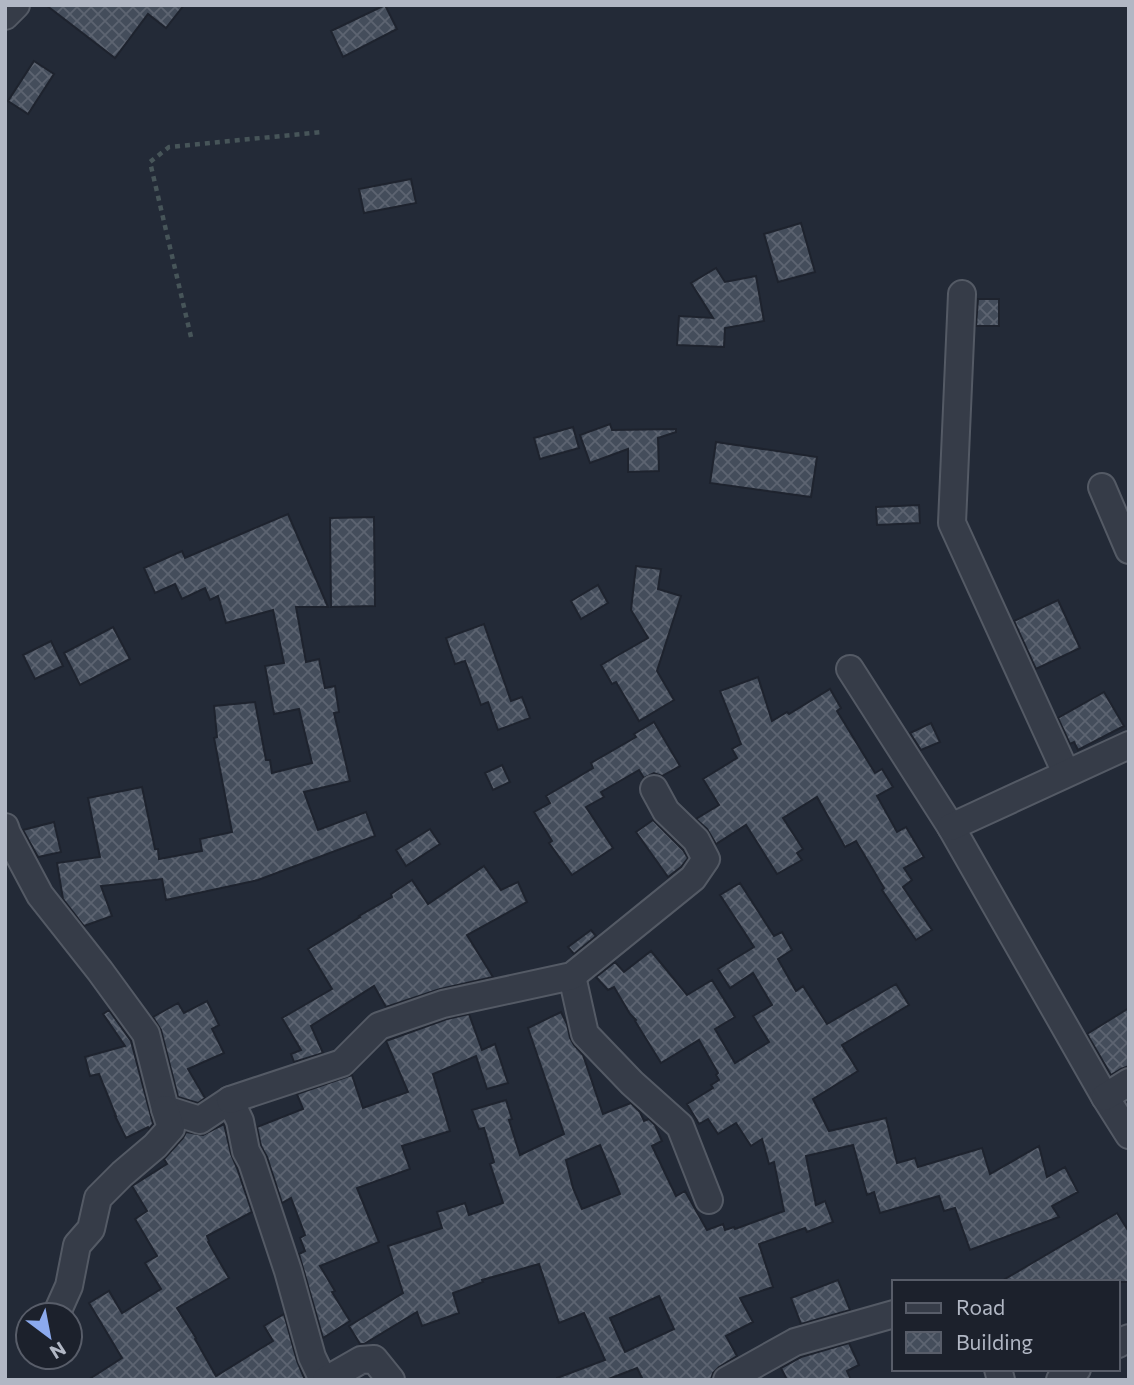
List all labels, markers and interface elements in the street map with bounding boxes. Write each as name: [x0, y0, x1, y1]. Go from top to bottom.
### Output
legend: [892, 1280, 1120, 1371]
text: Road: [956, 1294, 1005, 1319]
north arrow: [14, 1301, 84, 1371]
text: Building: [956, 1329, 1033, 1354]
text: N: [46, 1337, 70, 1364]

